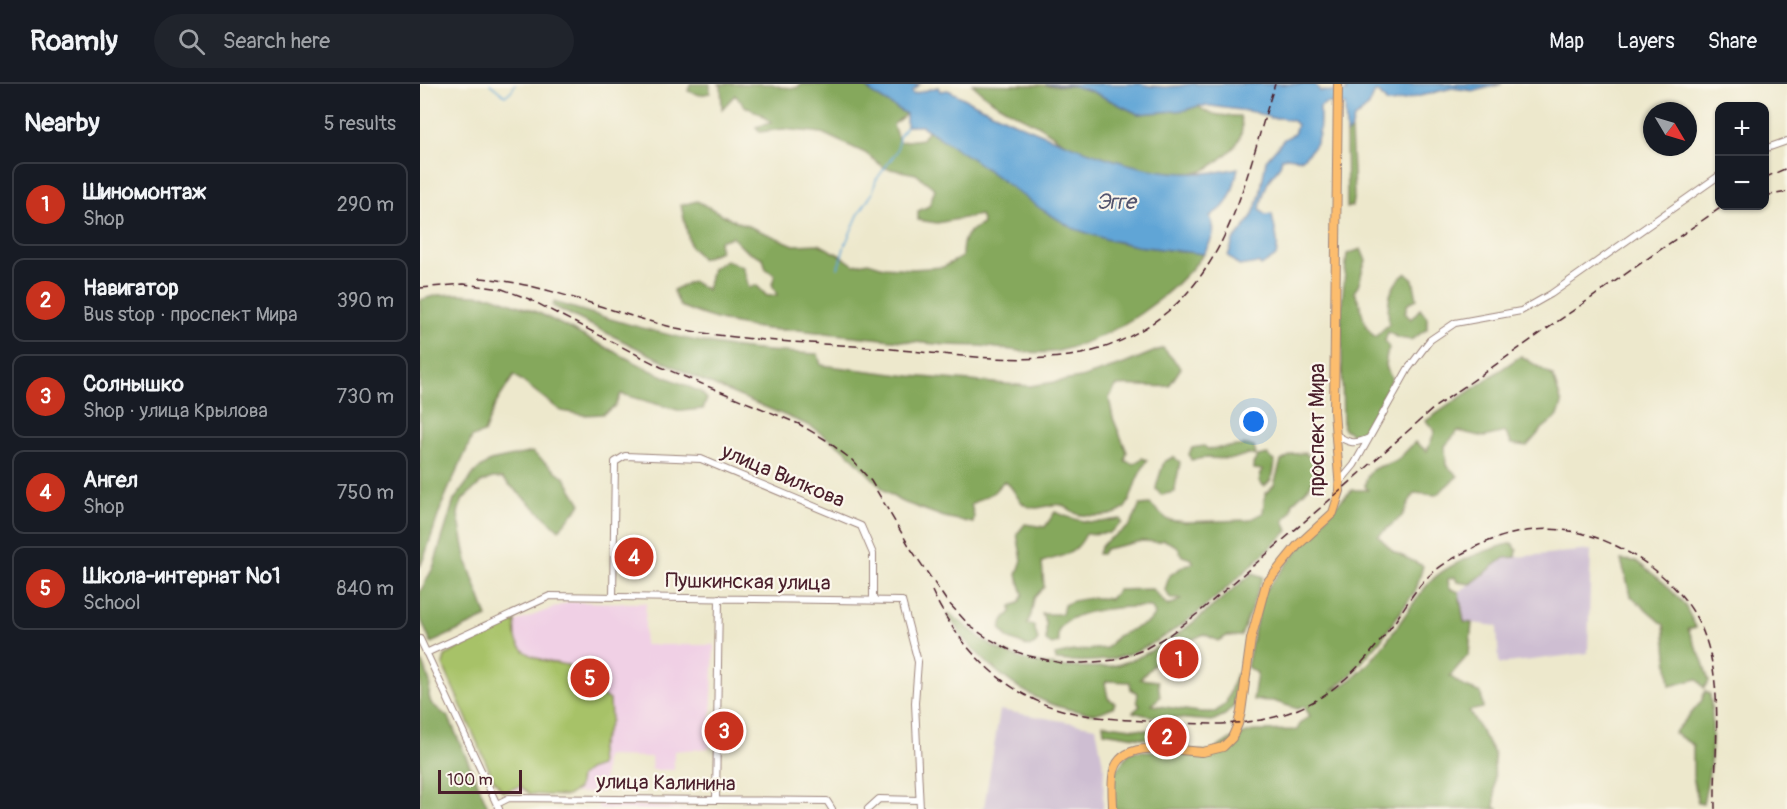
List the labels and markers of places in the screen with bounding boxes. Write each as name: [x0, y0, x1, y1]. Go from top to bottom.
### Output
pin: 4: [614, 534, 654, 580]
pin: 1: [1160, 636, 1198, 682]
pin: 5: [570, 656, 610, 700]
pin: 3: [704, 708, 744, 754]
pin: 2: [1148, 714, 1186, 760]

